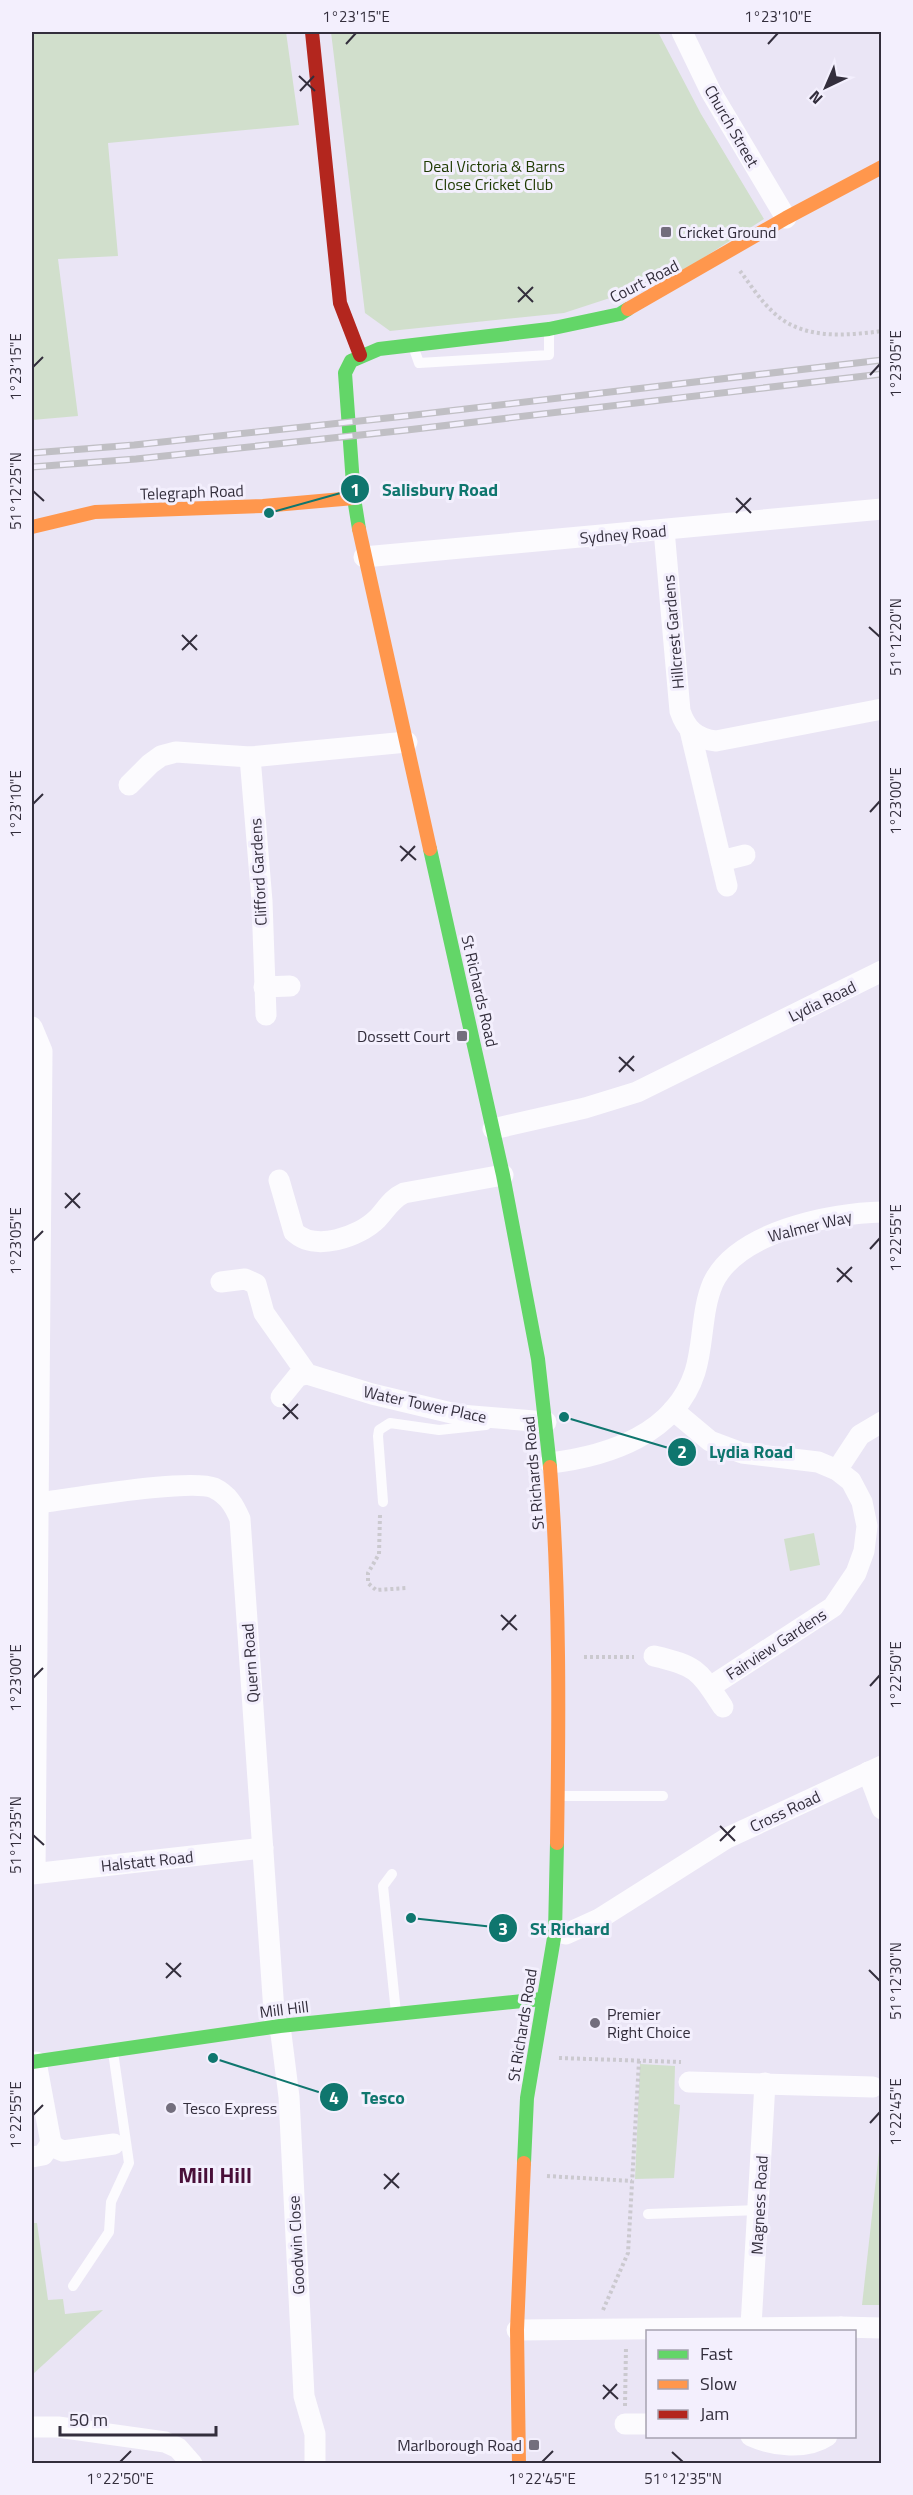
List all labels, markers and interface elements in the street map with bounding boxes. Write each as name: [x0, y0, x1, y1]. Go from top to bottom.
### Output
text: 1°23'15"E: [322, 5, 390, 28]
text: 1°23'10"E: [744, 5, 812, 28]
north arrow: [796, 57, 856, 117]
street label: Church Street: [699, 80, 765, 172]
text: N: [803, 85, 828, 110]
park label: Deal Victoria & Barns Close Cricket Club: [423, 154, 565, 196]
place label: Cricket Ground: [678, 220, 777, 244]
marker: Cricket Ground: [659, 225, 673, 239]
street label: Court Road: [605, 253, 683, 309]
text: 1°23'05"E: [884, 330, 907, 398]
text: 1°23'15"E: [4, 333, 27, 401]
text: 51°12'25"N: [4, 452, 27, 530]
callout: Salisbury Road: [340, 471, 510, 507]
text: 1: [350, 476, 360, 503]
text: Salisbury Road: [382, 476, 498, 503]
street label: Telegraph Road: [140, 478, 244, 506]
street label: Sydney Road: [579, 518, 667, 550]
street label: Hillcrest Gardens: [656, 574, 690, 690]
text: 51°12'20"N: [884, 598, 907, 676]
text: 1°23'00"E: [884, 767, 907, 835]
text: 1°23'10"E: [4, 770, 27, 838]
street label: Clifford Gardens: [243, 818, 273, 926]
street label: St Richards Road: [455, 933, 505, 1049]
street label: Lydia Road: [784, 974, 860, 1028]
place label: Dossett Court: [357, 1024, 450, 1048]
marker: Dossett Court: [455, 1029, 469, 1043]
street label: Walmer Way: [765, 1204, 855, 1248]
text: 1°22'55"E: [884, 1204, 907, 1272]
text: 1°23'05"E: [4, 1207, 27, 1275]
street label: Water Tower Place: [361, 1379, 489, 1429]
street label: St Richards Road: [516, 1415, 550, 1531]
callout: Lydia Road: [667, 1434, 805, 1470]
text: 2: [677, 1438, 687, 1465]
text: Lydia Road: [709, 1438, 793, 1465]
street label: Fairview Gardens: [721, 1602, 831, 1686]
street label: Quern Road: [235, 1623, 265, 1703]
text: 1°22'50"E: [884, 1641, 907, 1709]
text: 1°23'00"E: [4, 1644, 27, 1712]
street label: Cross Road: [746, 1784, 824, 1838]
text: 51°12'35"N: [4, 1796, 27, 1874]
street label: Halstatt Road: [100, 1844, 194, 1878]
callout: St Richard: [488, 1910, 621, 1946]
text: 3: [498, 1915, 508, 1942]
text: St Richard: [530, 1915, 610, 1942]
text: 51°12'30"N: [884, 1942, 907, 2020]
street label: St Richards Road: [501, 1967, 543, 2083]
street label: Mill Hill: [258, 1994, 310, 2024]
place label: Premier Right Choice: [607, 2002, 690, 2044]
marker: Premier Right Choice: [588, 2016, 602, 2030]
text: 1°22'45"E: [884, 2078, 907, 2146]
callout: Tesco: [319, 2079, 417, 2115]
text: 1°22'55"E: [4, 2081, 27, 2149]
text: 4: [329, 2084, 339, 2111]
text: Tesco: [361, 2084, 405, 2111]
place label: Tesco Express: [183, 2096, 277, 2120]
marker: Tesco Express: [164, 2101, 178, 2115]
street label: Magness Road: [744, 2155, 774, 2255]
district label: Mill Hill: [178, 2158, 252, 2192]
street label: Goodwin Close: [281, 2195, 311, 2295]
legend: [646, 2330, 856, 2438]
text: Fast: [700, 2340, 733, 2367]
text: Slow: [700, 2370, 737, 2397]
scale bar: [60, 2399, 216, 2437]
text: Jam: [700, 2400, 729, 2427]
text: 50 m: [69, 2406, 108, 2433]
place label: Marlborough Road: [397, 2433, 522, 2457]
marker: Marlborough Road: [527, 2438, 541, 2452]
text: 1°22'50"E: [86, 2467, 154, 2490]
text: 1°22'45"E: [508, 2467, 576, 2490]
text: 51°12'35"N: [644, 2467, 722, 2490]

